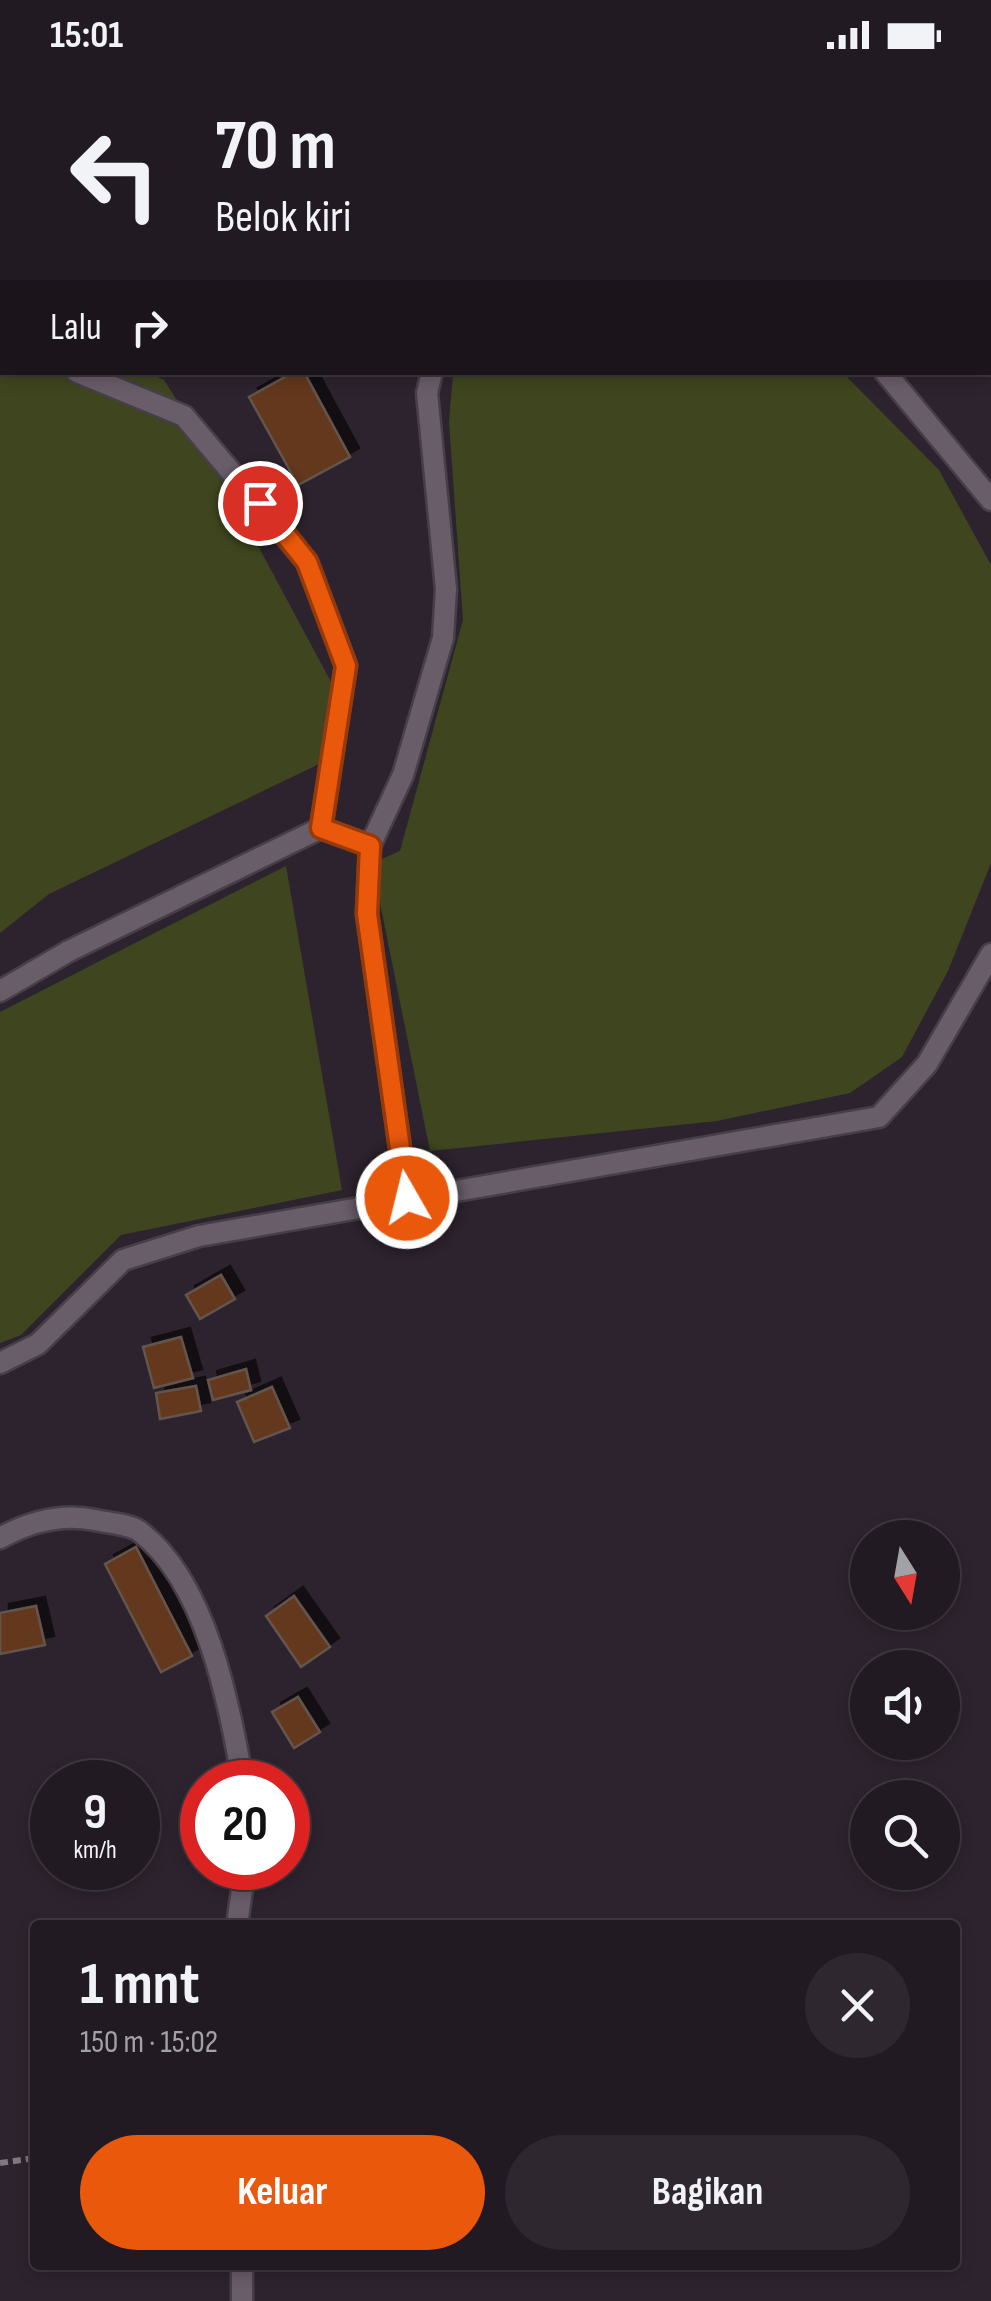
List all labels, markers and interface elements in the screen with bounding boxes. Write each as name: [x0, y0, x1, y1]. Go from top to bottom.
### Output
text: 15:01: [50, 13, 123, 58]
text: 70 m: [215, 105, 336, 189]
icon: left: [50, 110, 180, 240]
text: Belok kiri: [215, 190, 351, 245]
icon: right: [122, 300, 177, 355]
text: Lalu: [50, 305, 102, 350]
pin: [218, 461, 303, 546]
icon: arrive: [233, 476, 288, 531]
position arrow: [355, 1146, 459, 1250]
north arrow: [850, 1520, 960, 1630]
map controls: [850, 1520, 960, 1890]
button: sound: [850, 1650, 960, 1760]
speed limit sign: 20: [180, 1760, 310, 1890]
button: search: [850, 1780, 960, 1890]
text: 9: [83, 1783, 107, 1843]
text: km/h: [73, 1835, 117, 1866]
text: 1 mnt: [80, 1949, 199, 2021]
button: close: [805, 1953, 910, 2058]
text: 150 m · 15:02: [80, 2023, 218, 2062]
button: Keluar: [80, 2135, 485, 2250]
button: Bagikan: [505, 2135, 910, 2250]

